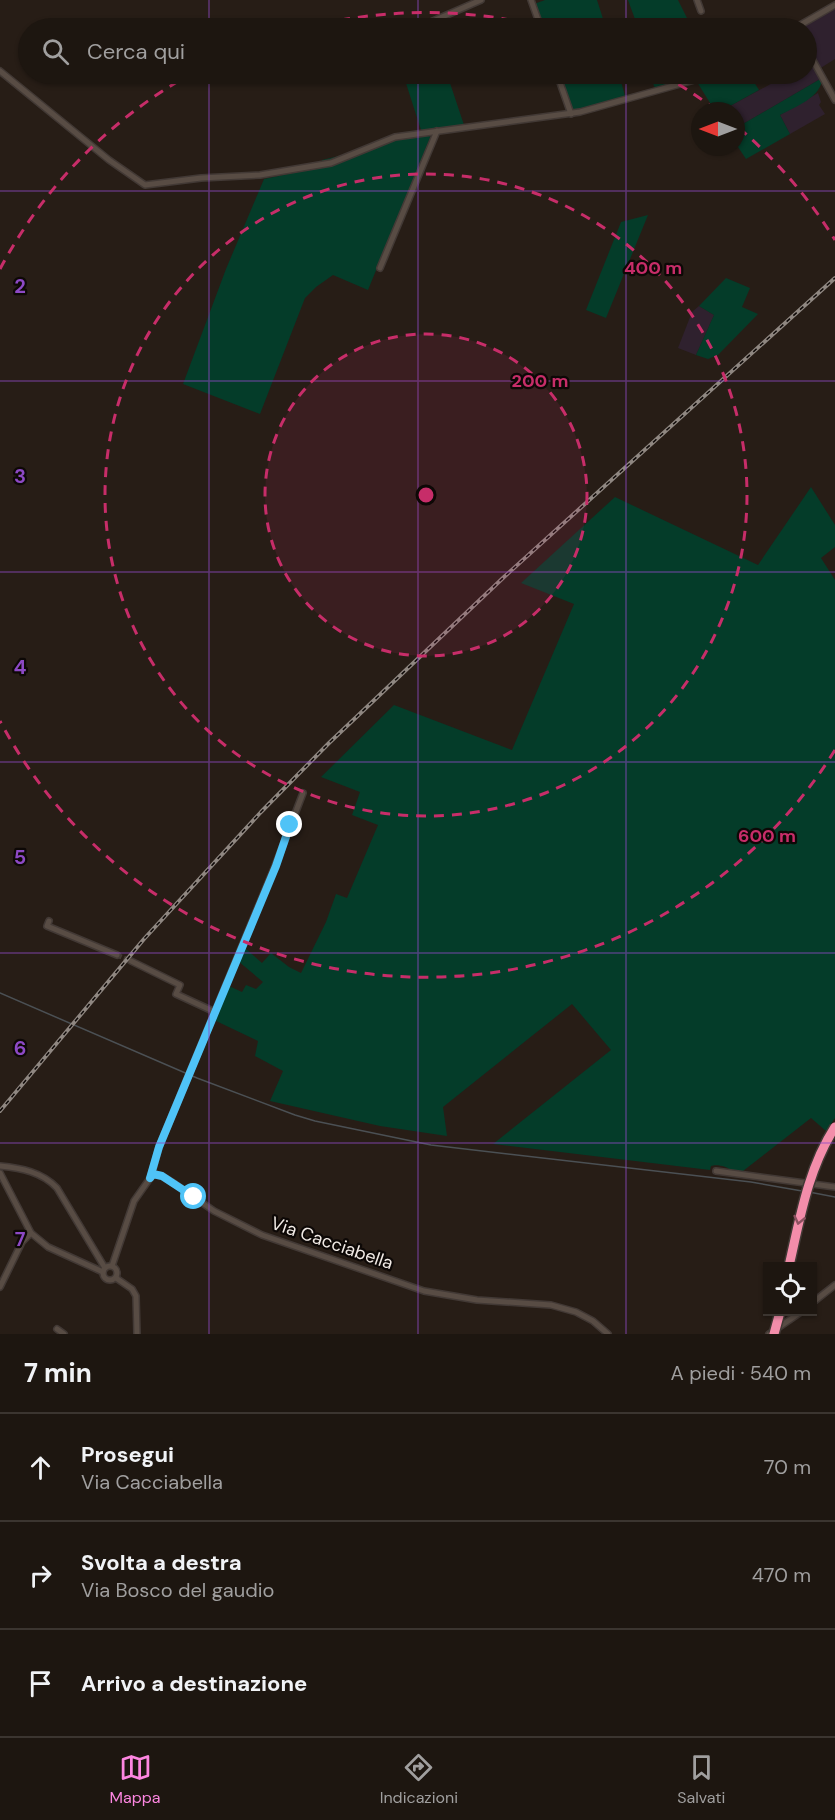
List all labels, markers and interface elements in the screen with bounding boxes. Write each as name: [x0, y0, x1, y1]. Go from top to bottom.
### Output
search box: [18, 18, 817, 84]
icon: search: [39, 35, 72, 68]
text: Cerca qui: [87, 37, 185, 66]
north arrow: [691, 102, 745, 156]
text: 400 m: [624, 256, 682, 280]
text: 2: [14, 273, 26, 299]
text: 200 m: [512, 369, 568, 393]
text: 3: [14, 463, 26, 489]
centre of rings: [416, 485, 436, 505]
text: 4: [14, 654, 27, 680]
route end: [276, 811, 302, 837]
text: 600 m: [738, 824, 796, 848]
text: 5: [14, 844, 26, 870]
text: 6: [14, 1035, 26, 1061]
route start: [180, 1183, 206, 1209]
street label: Via Cacciabella: [268, 1211, 396, 1275]
one-way arrow: [794, 1215, 807, 1225]
text: 7: [15, 1226, 26, 1252]
map controls: [763, 1262, 817, 1316]
button: locate: [763, 1262, 817, 1316]
text: 7 min: [24, 1356, 92, 1390]
text: A piedi · 540 m: [671, 1360, 811, 1386]
text: Prosegui: [81, 1440, 174, 1469]
icon: ahead: [24, 1451, 57, 1484]
text: 70 m: [764, 1454, 811, 1480]
text: Via Cacciabella: [81, 1469, 223, 1495]
text: Svolta a destra: [81, 1548, 242, 1577]
icon: right: [24, 1559, 57, 1592]
text: 470 m: [752, 1562, 811, 1588]
text: Via Bosco del gaudio: [81, 1577, 274, 1603]
icon: arrive: [24, 1667, 57, 1700]
text: Arrivo a destinazione: [81, 1669, 307, 1698]
tab: Mappa: [110, 1751, 161, 1808]
tab: Indicazioni: [380, 1751, 458, 1808]
tab: Salvati: [677, 1751, 725, 1808]

